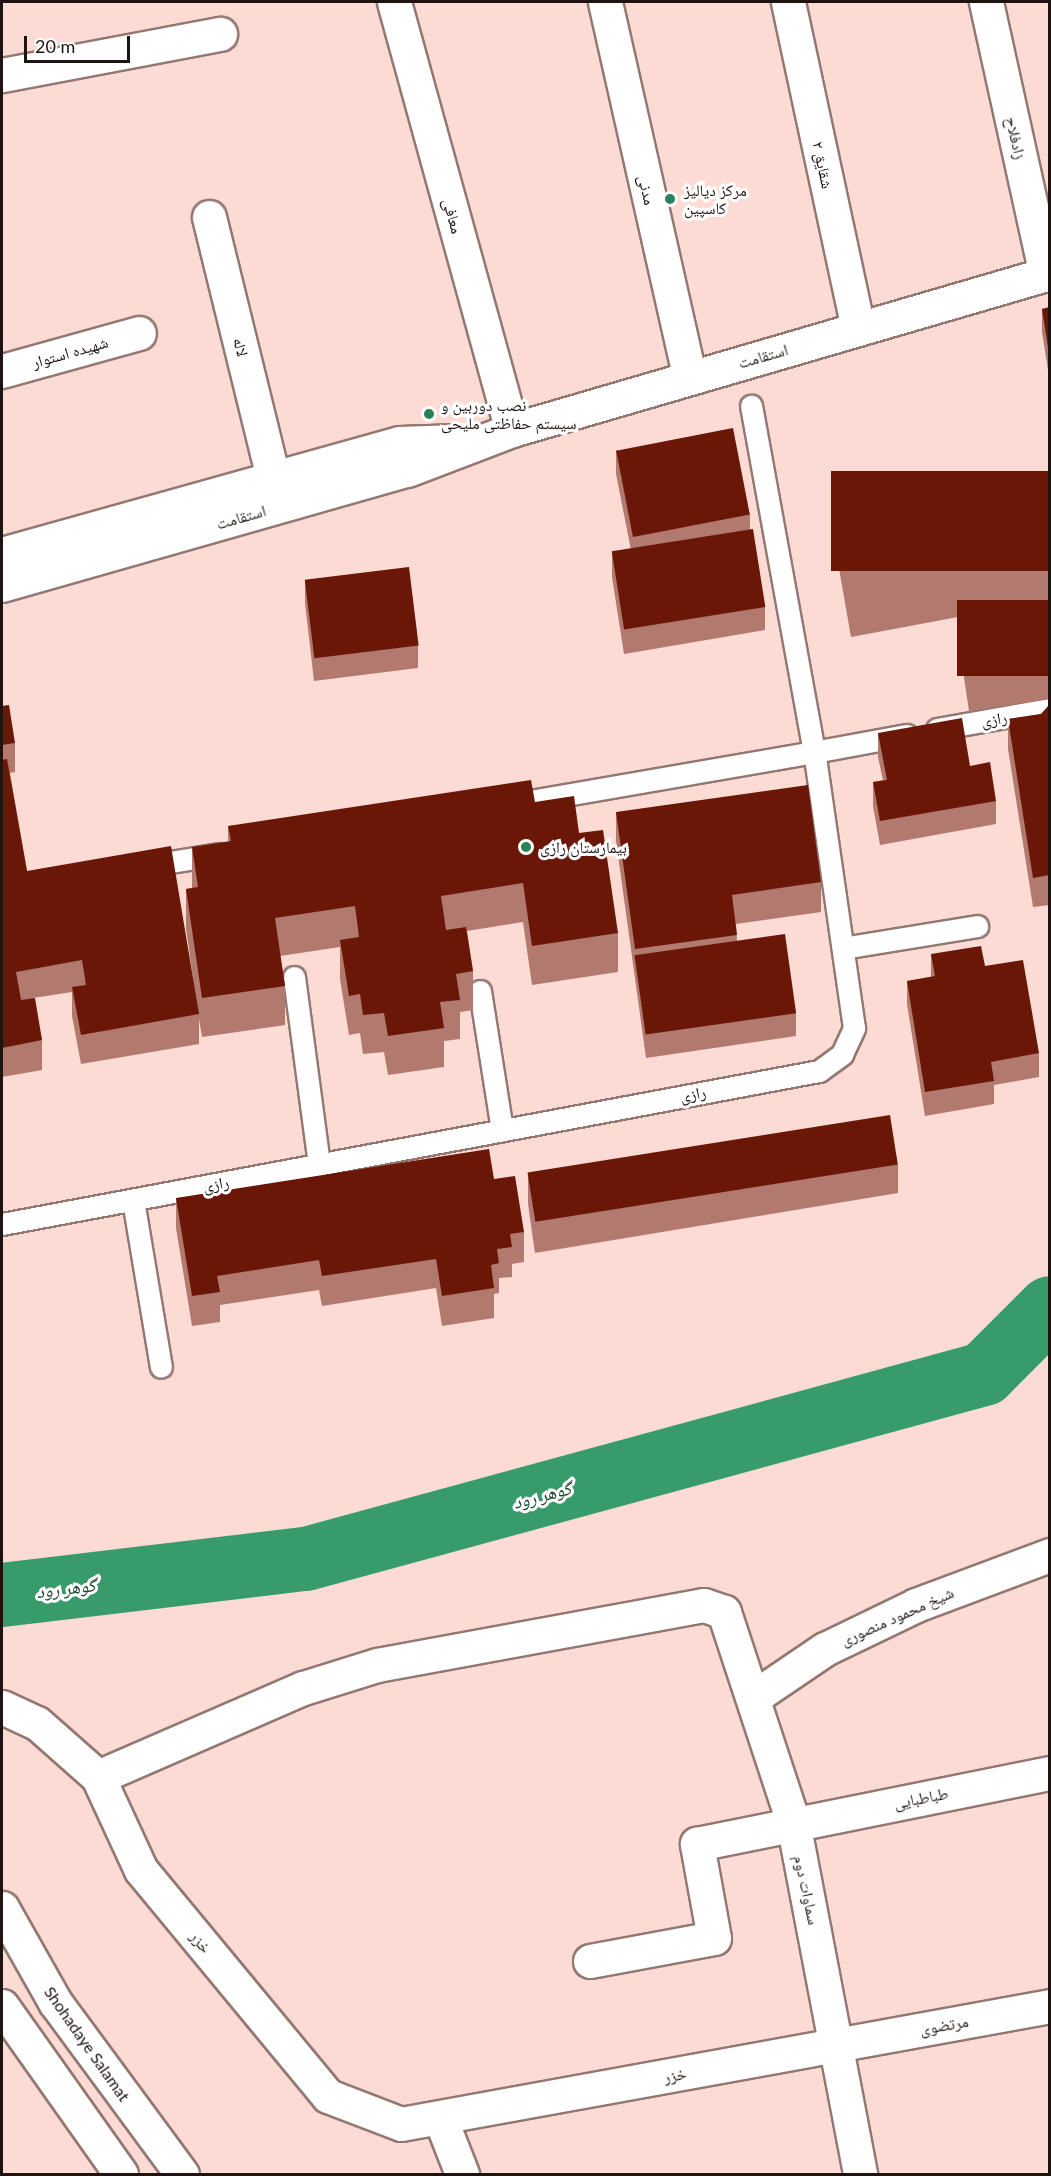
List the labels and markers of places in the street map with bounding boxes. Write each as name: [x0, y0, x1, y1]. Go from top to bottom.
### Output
place label: مرکز دیالیز کاسپین: [684, 180, 747, 218]
marker: مرکز دیالیز کاسپین: [661, 190, 679, 208]
place label: نصب دوربین و سیستم حفاظتی ملیحی: [441, 395, 577, 433]
marker: نصب دوربین و سیستم حفاظتی ملیحی: [422, 407, 436, 421]
place label: بیمارستان رازی: [540, 837, 627, 857]
marker: بیمارستان رازی: [517, 838, 535, 856]

